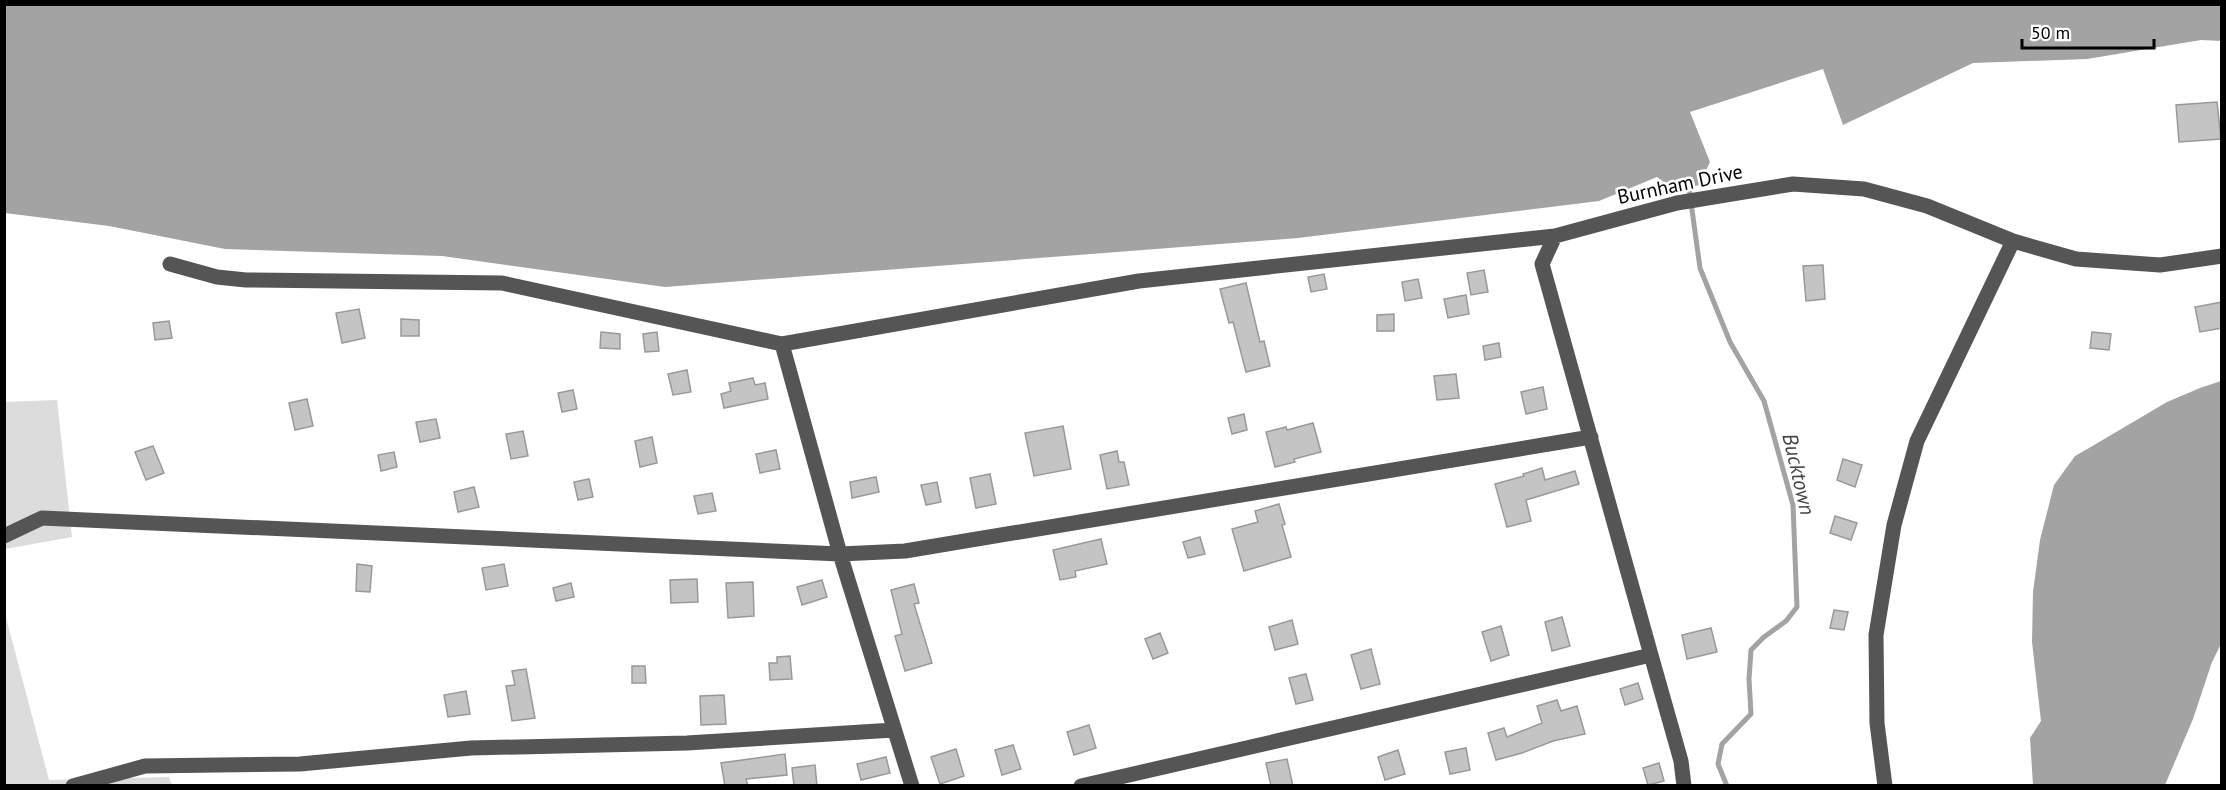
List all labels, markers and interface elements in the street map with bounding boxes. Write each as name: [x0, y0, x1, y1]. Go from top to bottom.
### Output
scale bar: [2022, 12, 2154, 50]
text: 50 m: [2031, 21, 2070, 44]
street label: Burnham Drive: [1615, 158, 1745, 210]
water label: Bucktown: [1777, 431, 1821, 517]

